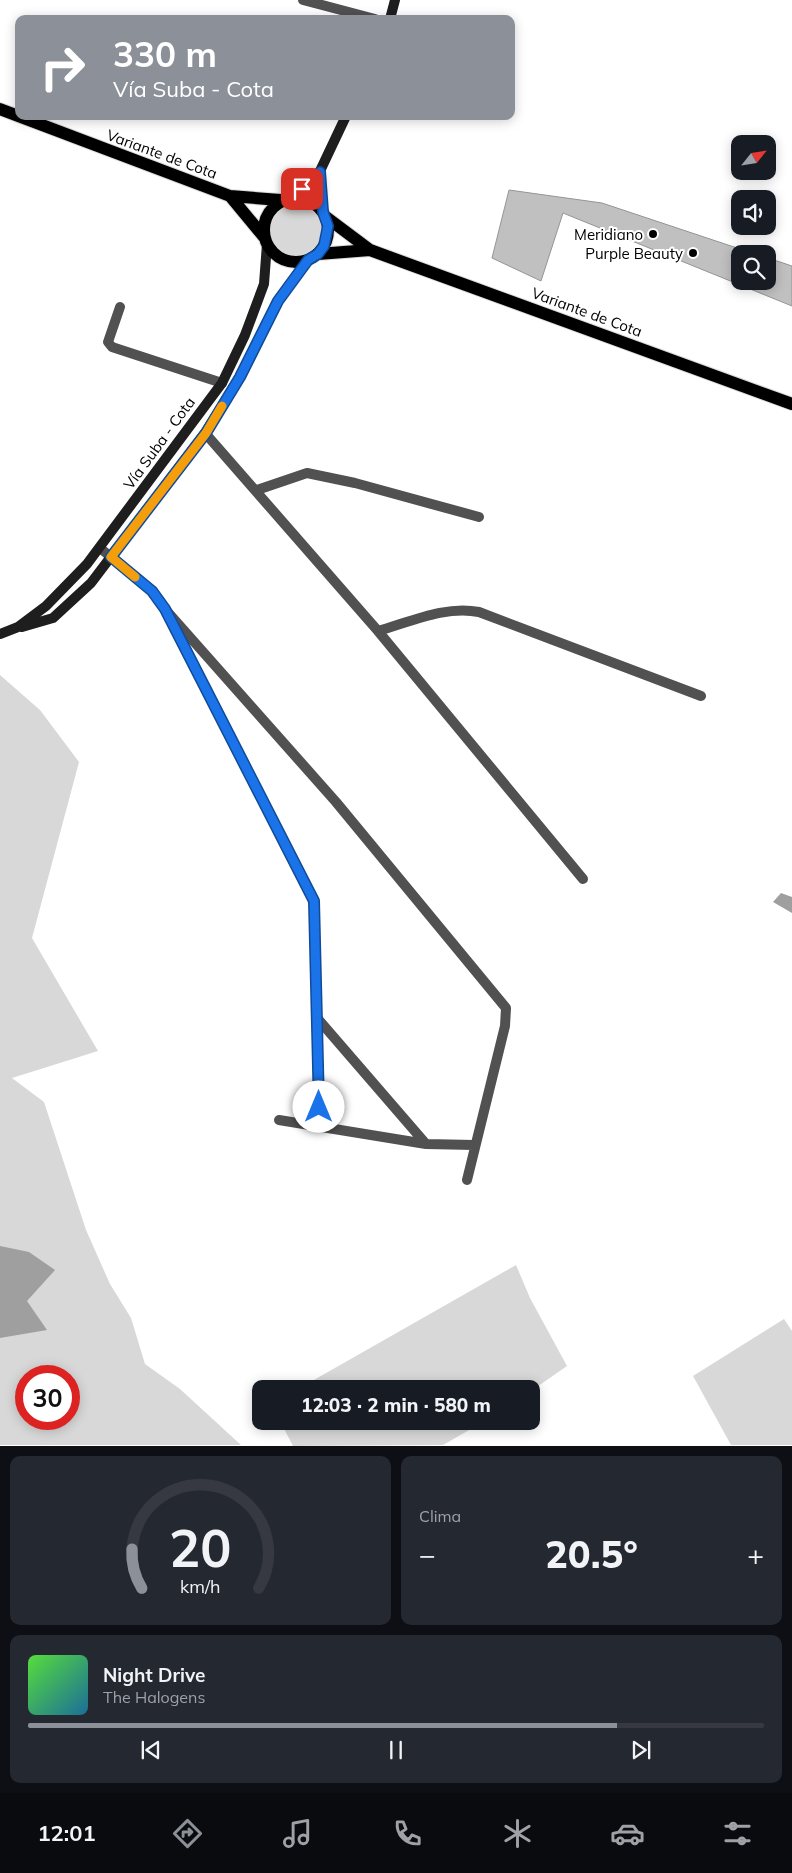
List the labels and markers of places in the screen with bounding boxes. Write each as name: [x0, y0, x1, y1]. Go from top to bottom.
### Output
pin: [281, 168, 323, 210]
place label: Meridiano: [574, 225, 643, 244]
marker: Meridiano: [647, 228, 659, 240]
place label: Purple Beauty: [585, 244, 683, 263]
marker: Purple Beauty: [687, 247, 699, 259]

